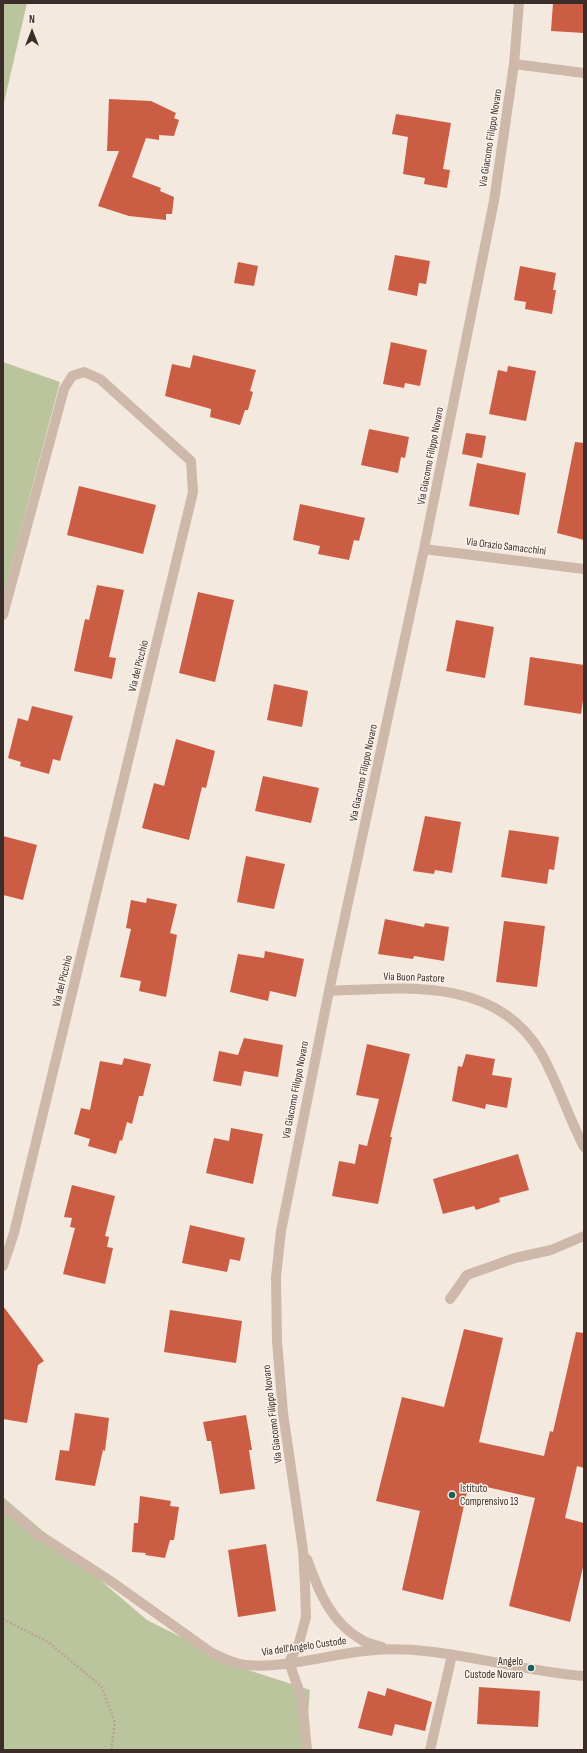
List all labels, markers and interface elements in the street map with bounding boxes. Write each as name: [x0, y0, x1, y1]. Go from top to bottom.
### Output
north arrow: [12, 12, 52, 52]
text: N: [29, 13, 35, 26]
street label: Via Giacomo Filippo Novaro: [477, 88, 505, 188]
street label: Via Giacomo Filippo Novaro: [415, 406, 447, 506]
street label: Via Orazio Samacchini: [465, 536, 547, 558]
street label: Via del Picchio: [126, 639, 152, 693]
street label: Via Giacomo Filippo Novaro: [347, 723, 381, 823]
street label: Via del Picchio: [50, 954, 76, 1008]
street label: Via Buon Pastore: [383, 970, 445, 986]
street label: Via Giacomo Filippo Novaro: [280, 1040, 312, 1140]
street label: Via Giacomo Filippo Novaro: [260, 1364, 286, 1464]
place label: Istituto Comprensivo 13: [460, 1482, 518, 1508]
marker: Istituto Comprensivo 13: [447, 1490, 457, 1500]
street label: Via dell'Angelo Custode: [261, 1635, 347, 1659]
place label: Angelo Custode Novaro: [465, 1655, 523, 1681]
marker: Angelo Custode Novaro: [526, 1663, 536, 1673]

